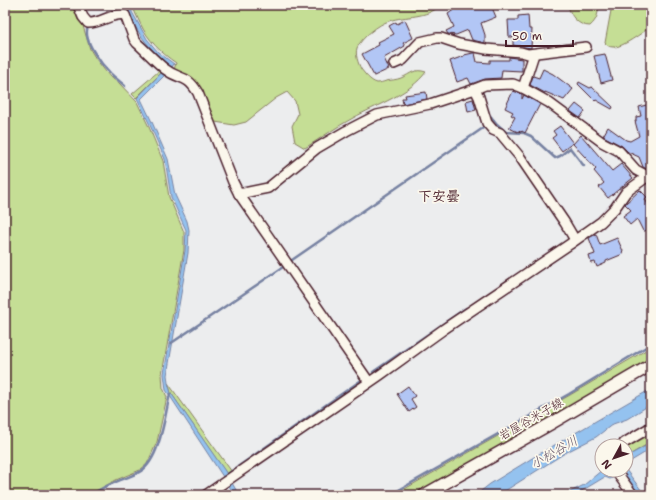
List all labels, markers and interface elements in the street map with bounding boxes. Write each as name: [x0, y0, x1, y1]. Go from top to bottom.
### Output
scale bar: [506, 22, 573, 48]
text: 50 m: [512, 28, 542, 44]
district label: 下安曇: [418, 187, 460, 205]
street label: 岩屋谷米子線: [496, 394, 566, 444]
water label: 小松谷川: [527, 432, 581, 472]
north arrow: [594, 438, 634, 478]
text: N: [598, 456, 615, 472]

